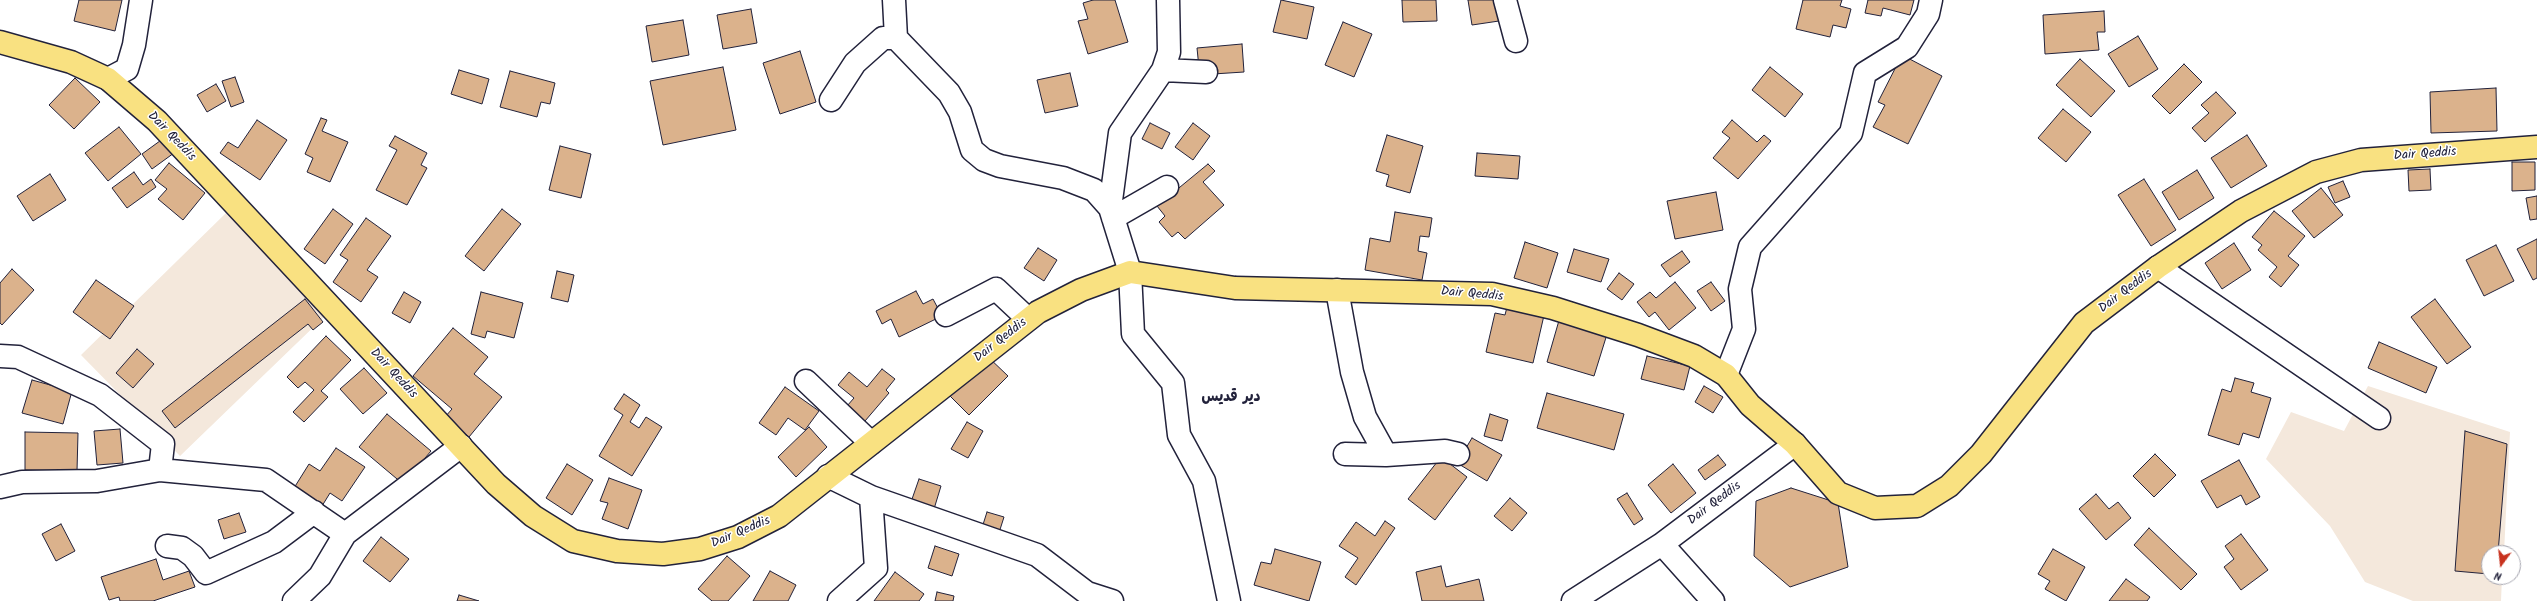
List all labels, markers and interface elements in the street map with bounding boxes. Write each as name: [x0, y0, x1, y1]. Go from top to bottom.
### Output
street label: Dair Qeddis: [144, 109, 198, 165]
street label: Dair Qeddis: [2393, 145, 2457, 165]
street label: Dair Qeddis: [2096, 267, 2156, 317]
street label: Dair Qeddis: [1440, 284, 1504, 306]
street label: Dair Qeddis: [971, 315, 1031, 367]
street label: Dair Qeddis: [366, 346, 420, 402]
district label: دير قديس: [1202, 389, 1260, 407]
street label: Dair Qeddis: [1685, 479, 1745, 529]
street label: Dair Qeddis: [709, 514, 773, 552]
north arrow: [2481, 545, 2521, 585]
text: N: [2492, 566, 2504, 585]

